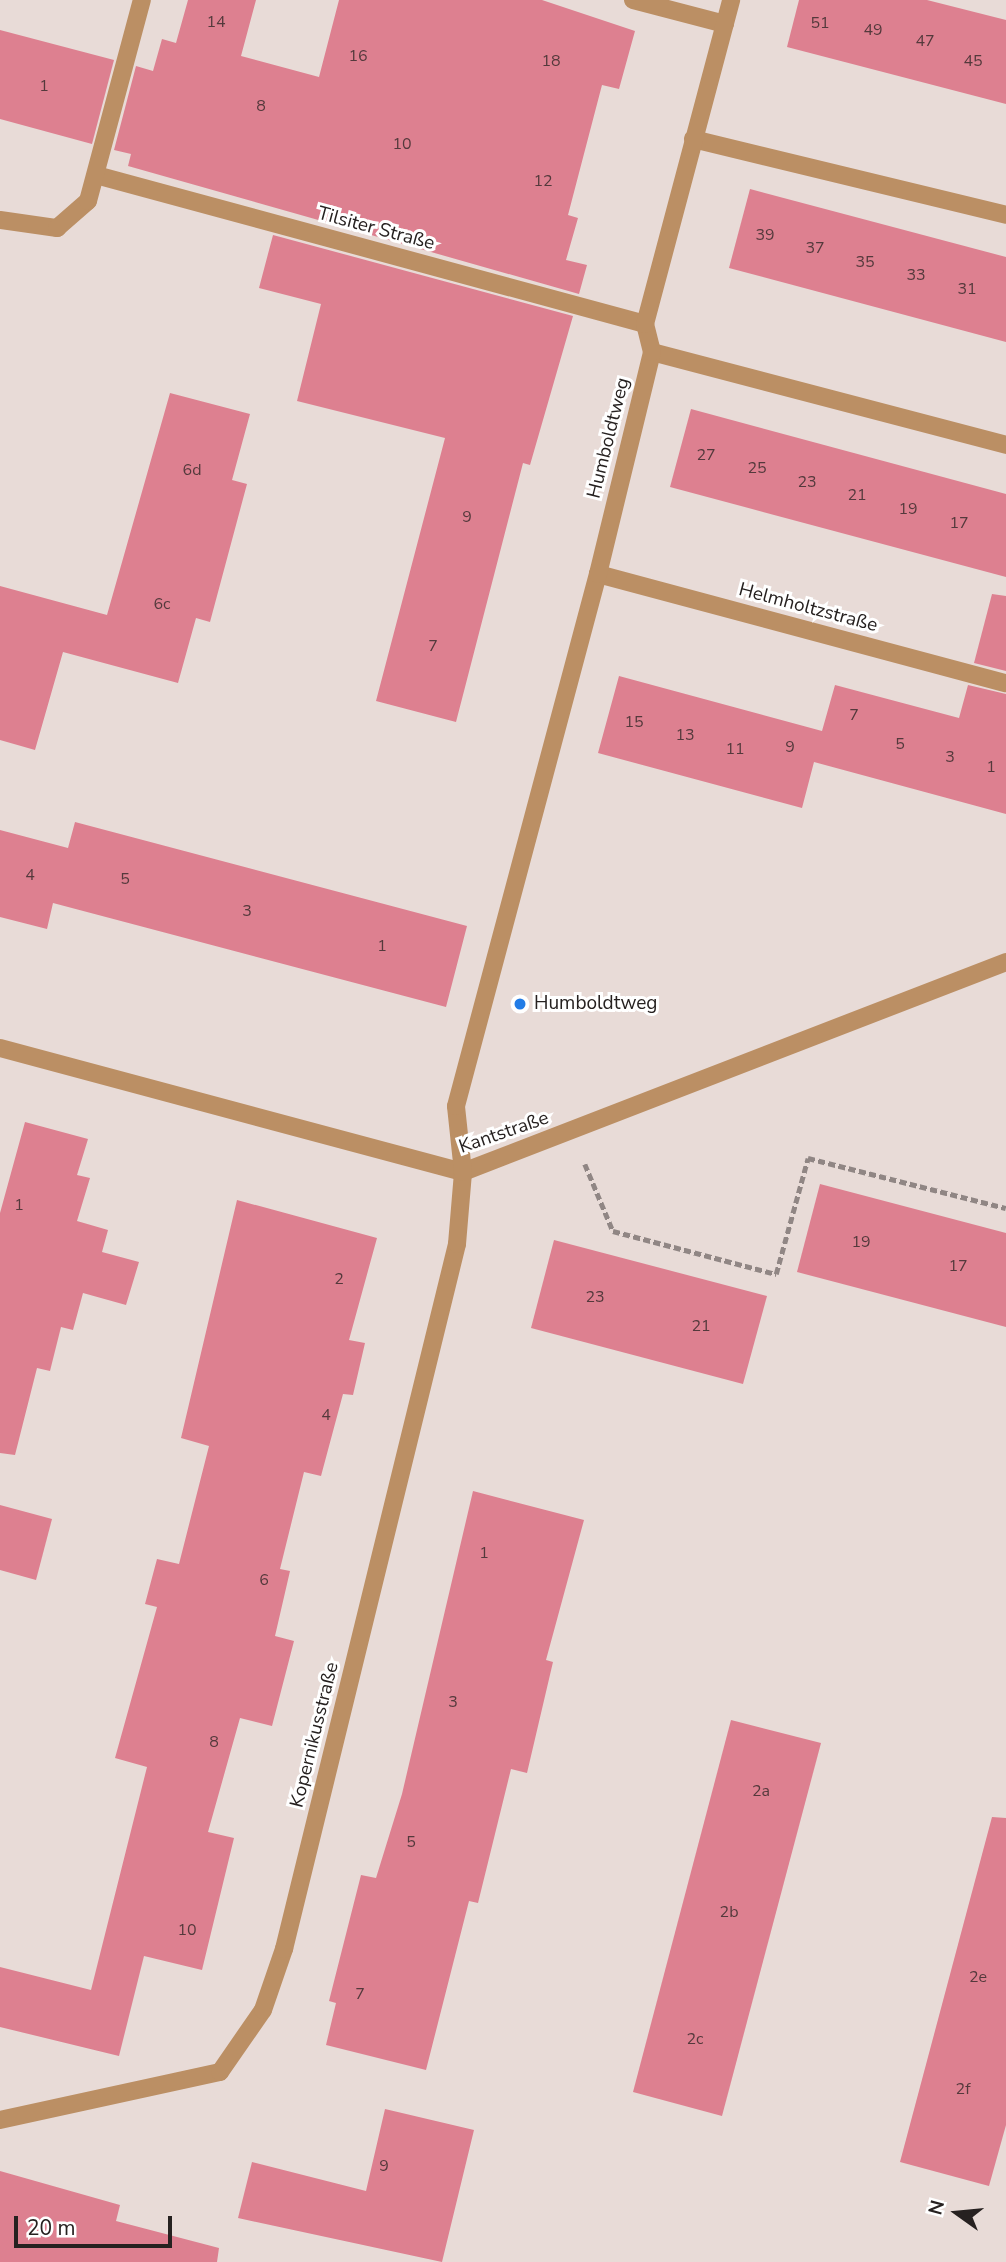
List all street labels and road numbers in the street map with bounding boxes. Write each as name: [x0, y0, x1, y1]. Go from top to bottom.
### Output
street label: Tilsiter Straße: [315, 202, 437, 256]
street label: Humboldtweg: [583, 375, 635, 501]
street label: Helmholtzstraße: [736, 578, 880, 638]
street label: Kantstraße: [456, 1107, 552, 1159]
street label: Kopernikusstraße: [286, 1660, 344, 1810]

